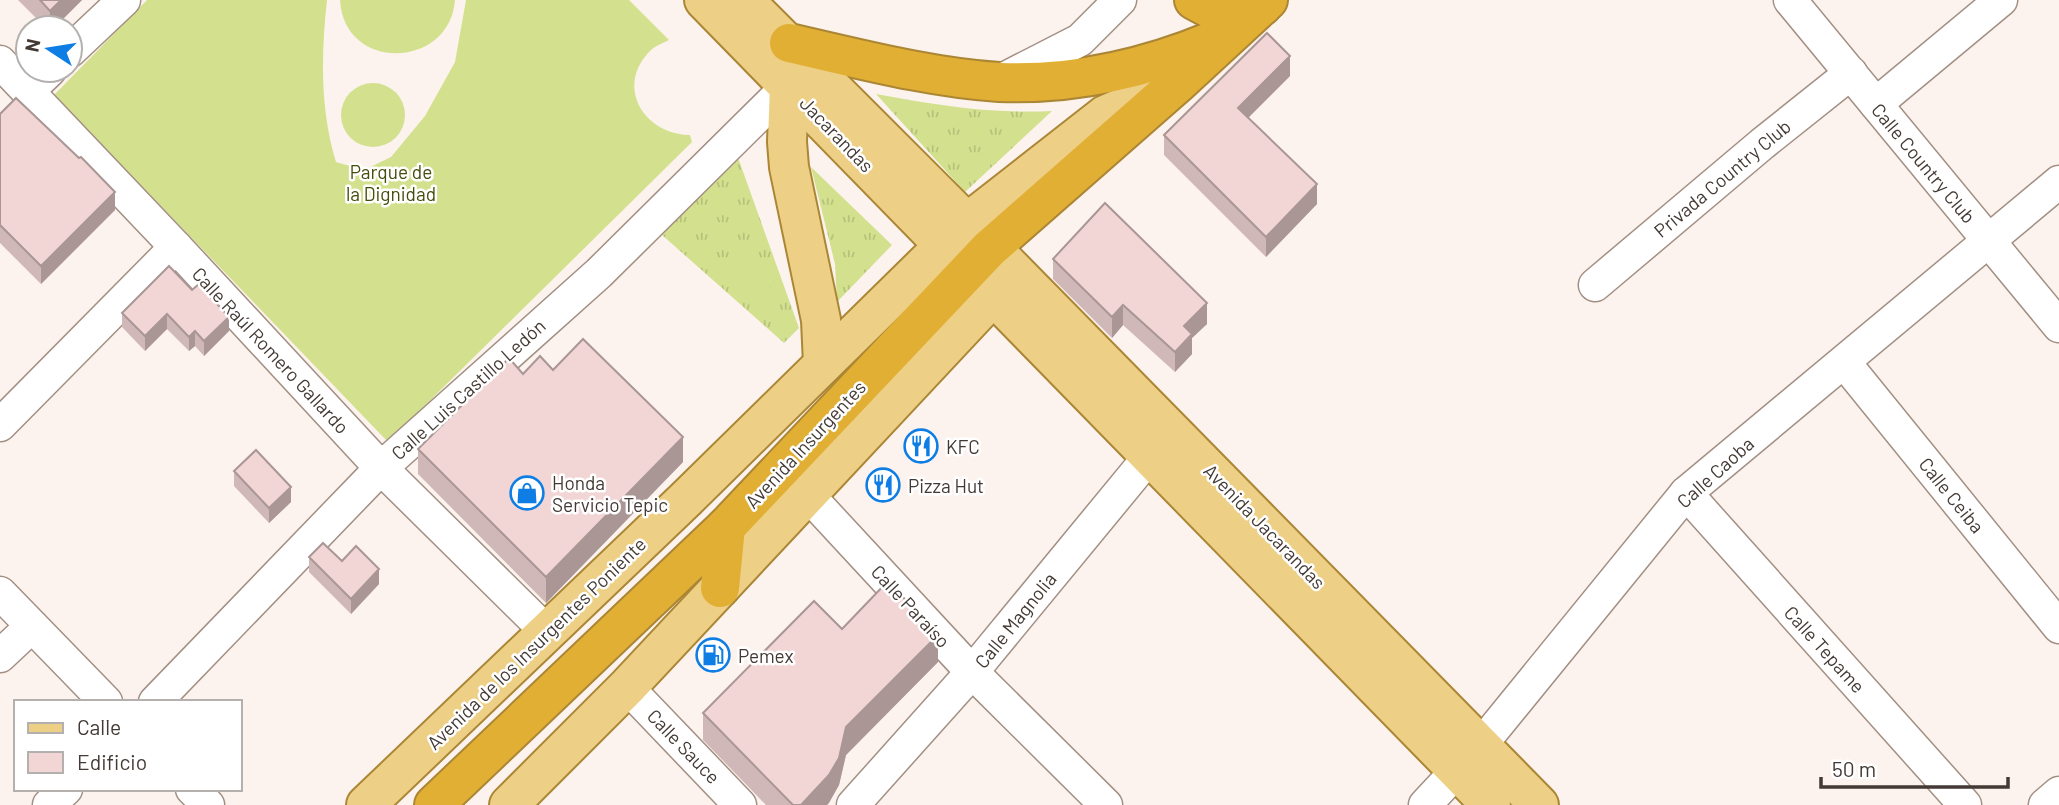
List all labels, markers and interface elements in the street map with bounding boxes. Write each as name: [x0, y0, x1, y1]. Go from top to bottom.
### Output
north arrow: [14, 14, 84, 84]
text: N: [19, 37, 44, 54]
street label: Jacarandas: [795, 91, 879, 177]
street label: Calle Country Club: [1867, 98, 1981, 228]
street label: Privada Country Club: [1649, 114, 1795, 242]
park label: Parque de la Dignidad: [346, 160, 436, 205]
street label: Calle Raúl Romero Gallardo: [188, 262, 354, 438]
street label: Calle Luis Castillo Ledón: [386, 314, 550, 464]
street label: Avenida Insurgentes: [740, 375, 870, 513]
restaurant icon: KFC: [902, 427, 940, 465]
street label: Calle Caoba: [1672, 432, 1758, 512]
place label: KFC: [946, 435, 980, 458]
street label: Calle Ceiba: [1915, 453, 1989, 537]
street label: Avenida Jacarandas: [1199, 459, 1331, 593]
restaurant icon: Pizza Hut: [864, 466, 902, 504]
place label: Honda Servicio Tepic: [552, 471, 668, 516]
shop icon: Honda Servicio Tepic: [508, 474, 546, 512]
place label: Pizza Hut: [908, 474, 984, 497]
street label: Avenida de los Insurgentes Poniente: [422, 532, 650, 754]
street label: Calle Paraíso: [867, 560, 955, 652]
street label: Calle Magnolia: [969, 567, 1061, 673]
street label: Calle Tepame: [1780, 601, 1870, 697]
fuel station icon: Pemex: [694, 636, 732, 674]
place label: Pemex: [738, 644, 794, 667]
legend: [14, 700, 242, 791]
street label: Calle Sauce: [643, 704, 725, 788]
text: Calle: [77, 714, 121, 739]
scale bar: [1821, 746, 2008, 790]
text: Edificio: [77, 749, 147, 774]
text: 50 m: [1832, 756, 1876, 781]

